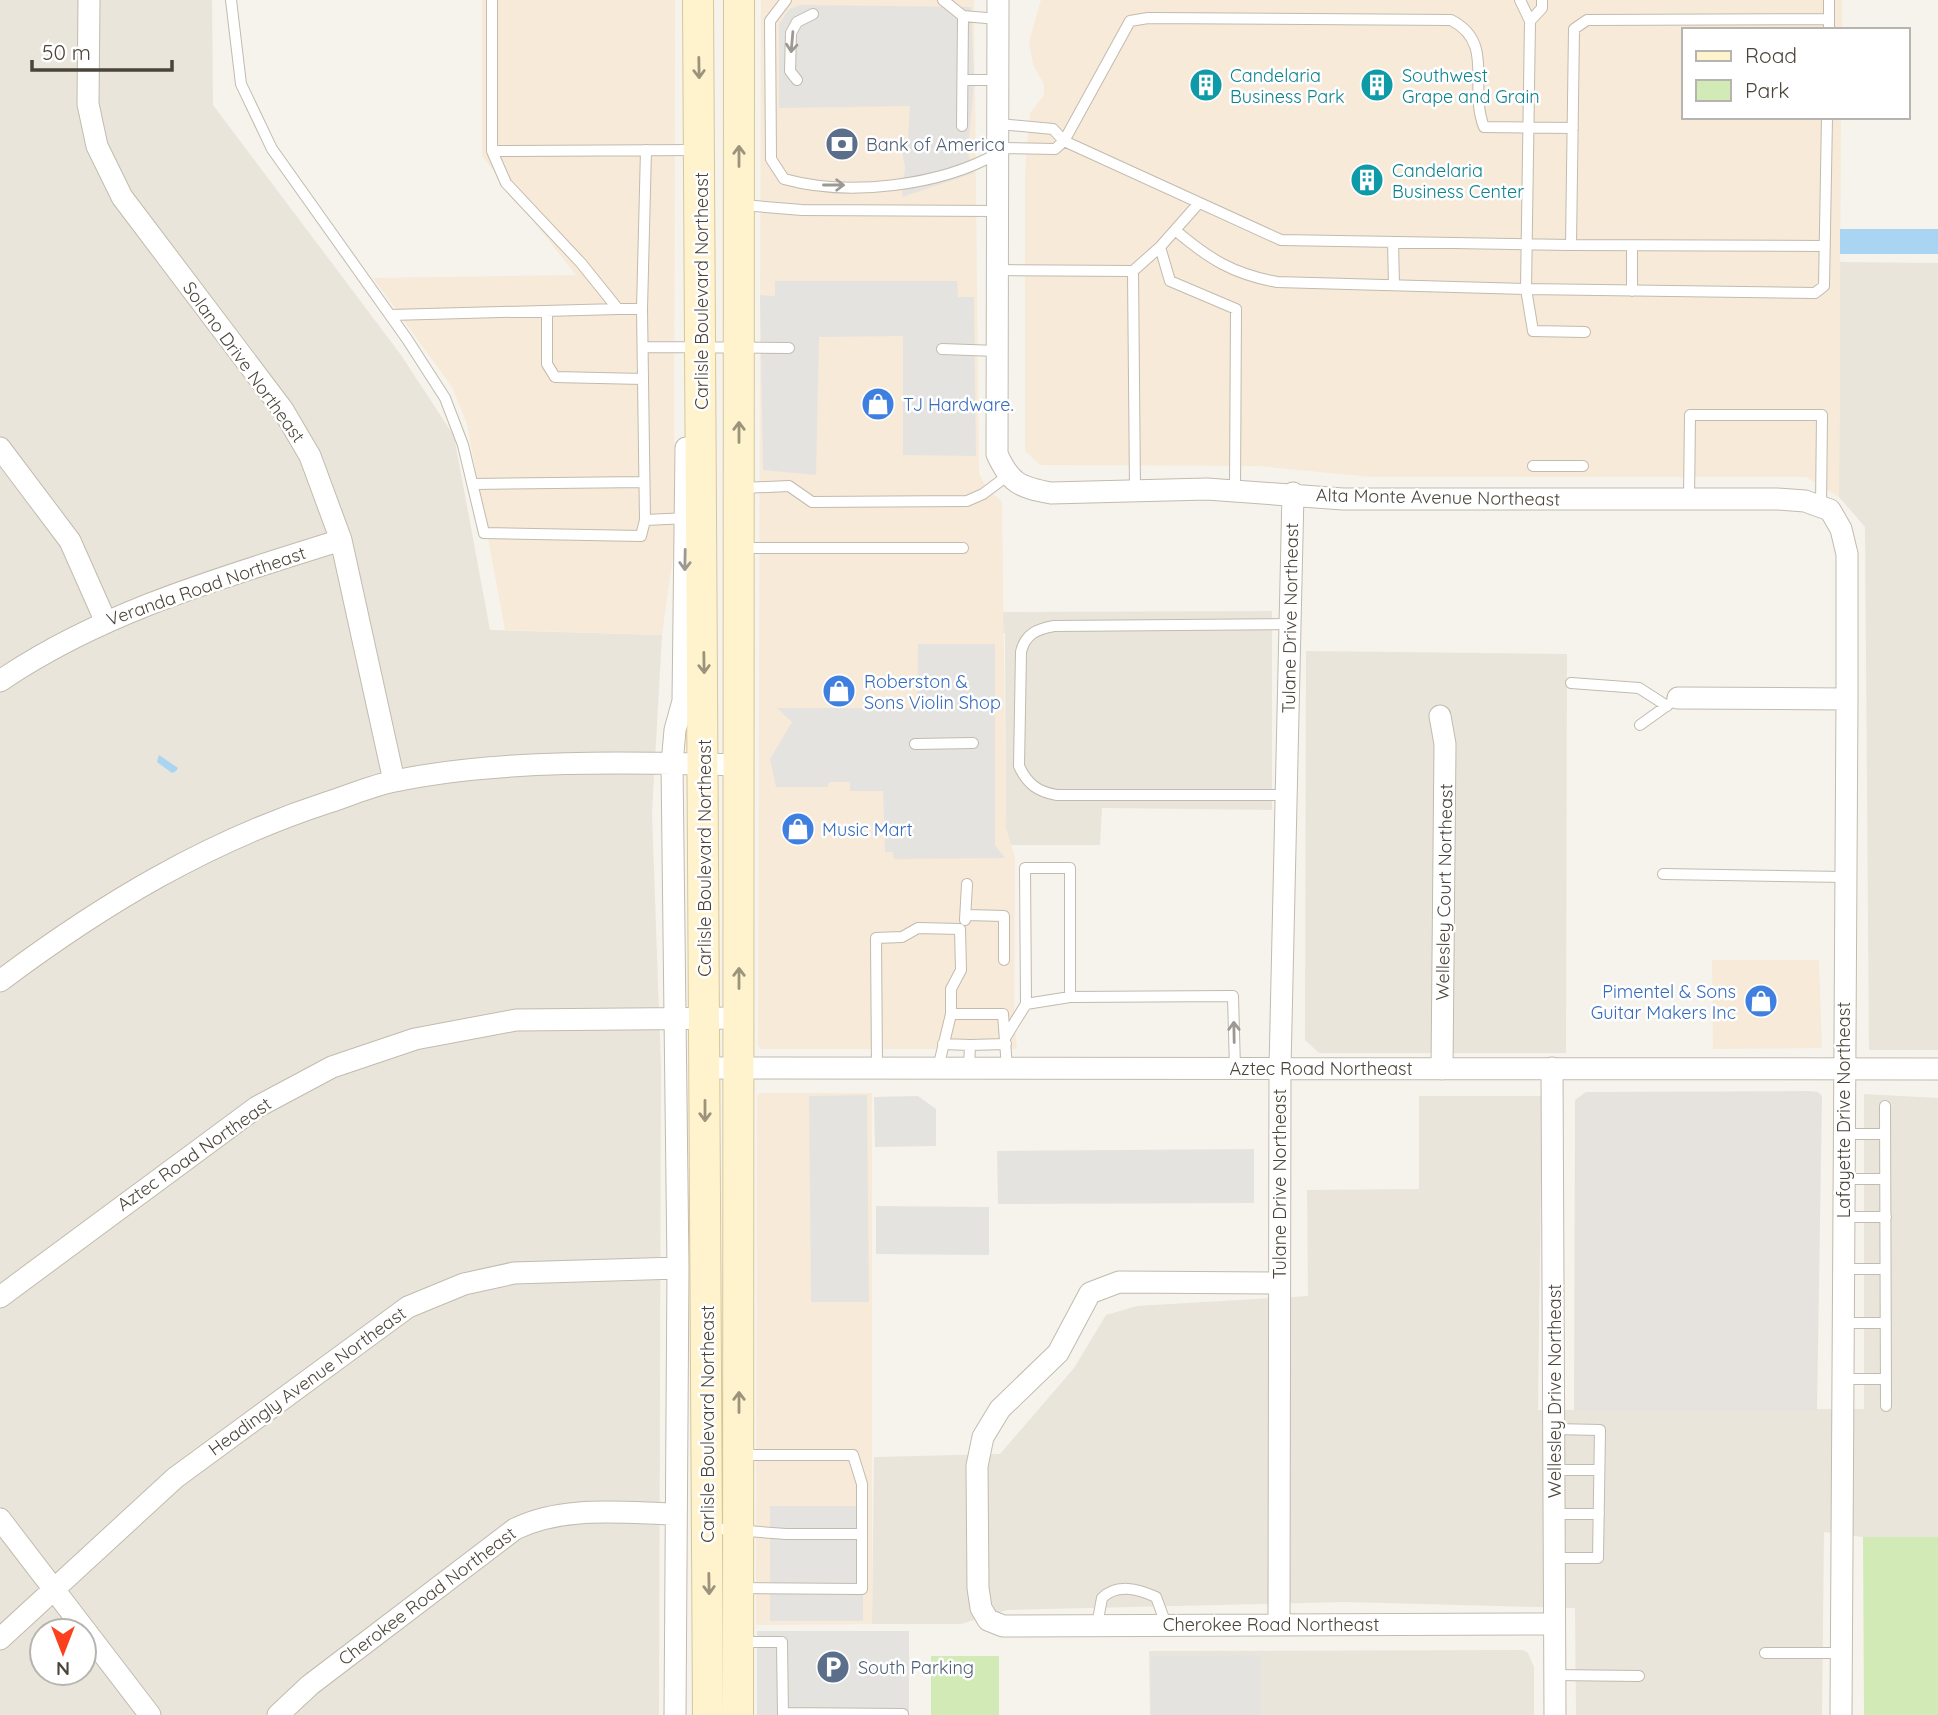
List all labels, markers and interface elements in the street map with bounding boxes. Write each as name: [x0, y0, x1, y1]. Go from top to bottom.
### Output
scale bar: [32, 28, 172, 72]
legend: [1682, 28, 1910, 119]
one-way arrow: [785, 31, 798, 53]
text: 50 m: [42, 39, 91, 65]
text: Road: [1745, 42, 1797, 68]
one-way arrow: [692, 56, 706, 79]
place label: Candelaria Business Park: [1230, 64, 1345, 108]
place label: Southwest Grape and Grain: [1402, 64, 1540, 108]
building icon: Candelaria Business Park: [1187, 66, 1225, 104]
building icon: Southwest Grape and Grain: [1358, 66, 1396, 104]
text: Park: [1745, 77, 1789, 103]
bank icon: Bank of America: [823, 125, 861, 163]
place label: Bank of America: [866, 133, 1005, 156]
one-way arrow: [732, 145, 746, 168]
place label: Candelaria Business Center: [1392, 159, 1524, 203]
building icon: Candelaria Business Center: [1348, 161, 1386, 199]
street label: Carlisle Boulevard Northeast: [690, 172, 713, 410]
one-way arrow: [822, 178, 845, 192]
street label: Solano Drive Northeast: [178, 277, 310, 447]
shop icon: TJ Hardware.: [859, 385, 897, 423]
place label: TJ Hardware.: [903, 393, 1014, 416]
one-way arrow: [732, 421, 746, 444]
street label: Alta Monte Avenue Northeast: [1316, 483, 1560, 511]
street label: Tulane Drive Northeast: [1277, 522, 1303, 714]
street label: Veranda Road Northeast: [103, 541, 309, 631]
one-way arrow: [678, 548, 692, 571]
one-way arrow: [697, 651, 711, 674]
place label: Roberston & Sons Violin Shop: [864, 670, 1001, 714]
shop icon: Roberston & Sons Violin Shop: [820, 672, 858, 710]
street label: Carlisle Boulevard Northeast: [693, 739, 716, 977]
street label: Wellesley Court Northeast: [1431, 783, 1457, 1001]
shop icon: Music Mart: [779, 810, 817, 848]
place label: Music Mart: [822, 818, 913, 841]
one-way arrow: [732, 967, 746, 990]
place label: Pimentel & Sons Guitar Makers Inc: [1591, 980, 1736, 1024]
shop icon: Pimentel & Sons Guitar Makers Inc: [1742, 982, 1780, 1020]
street label: Lafayette Drive Northeast: [1832, 1002, 1855, 1218]
one-way arrow: [1227, 1021, 1241, 1044]
street label: Aztec Road Northeast: [1229, 1057, 1413, 1080]
street label: Tulane Drive Northeast: [1268, 1089, 1291, 1279]
street label: Aztec Road Northeast: [112, 1092, 276, 1216]
one-way arrow: [698, 1099, 712, 1122]
street label: Wellesley Drive Northeast: [1543, 1284, 1566, 1498]
street label: Headingly Avenue Northeast: [204, 1301, 410, 1461]
street label: Carlisle Boulevard Northeast: [696, 1305, 719, 1543]
one-way arrow: [732, 1391, 746, 1414]
street label: Cherokee Road Northeast: [334, 1522, 520, 1670]
one-way arrow: [702, 1572, 716, 1595]
street label: Cherokee Road Northeast: [1163, 1613, 1379, 1636]
north arrow: [28, 1617, 98, 1687]
parking icon: South Parking: [814, 1648, 852, 1686]
place label: South Parking: [858, 1656, 974, 1679]
text: N: [56, 1657, 70, 1681]

